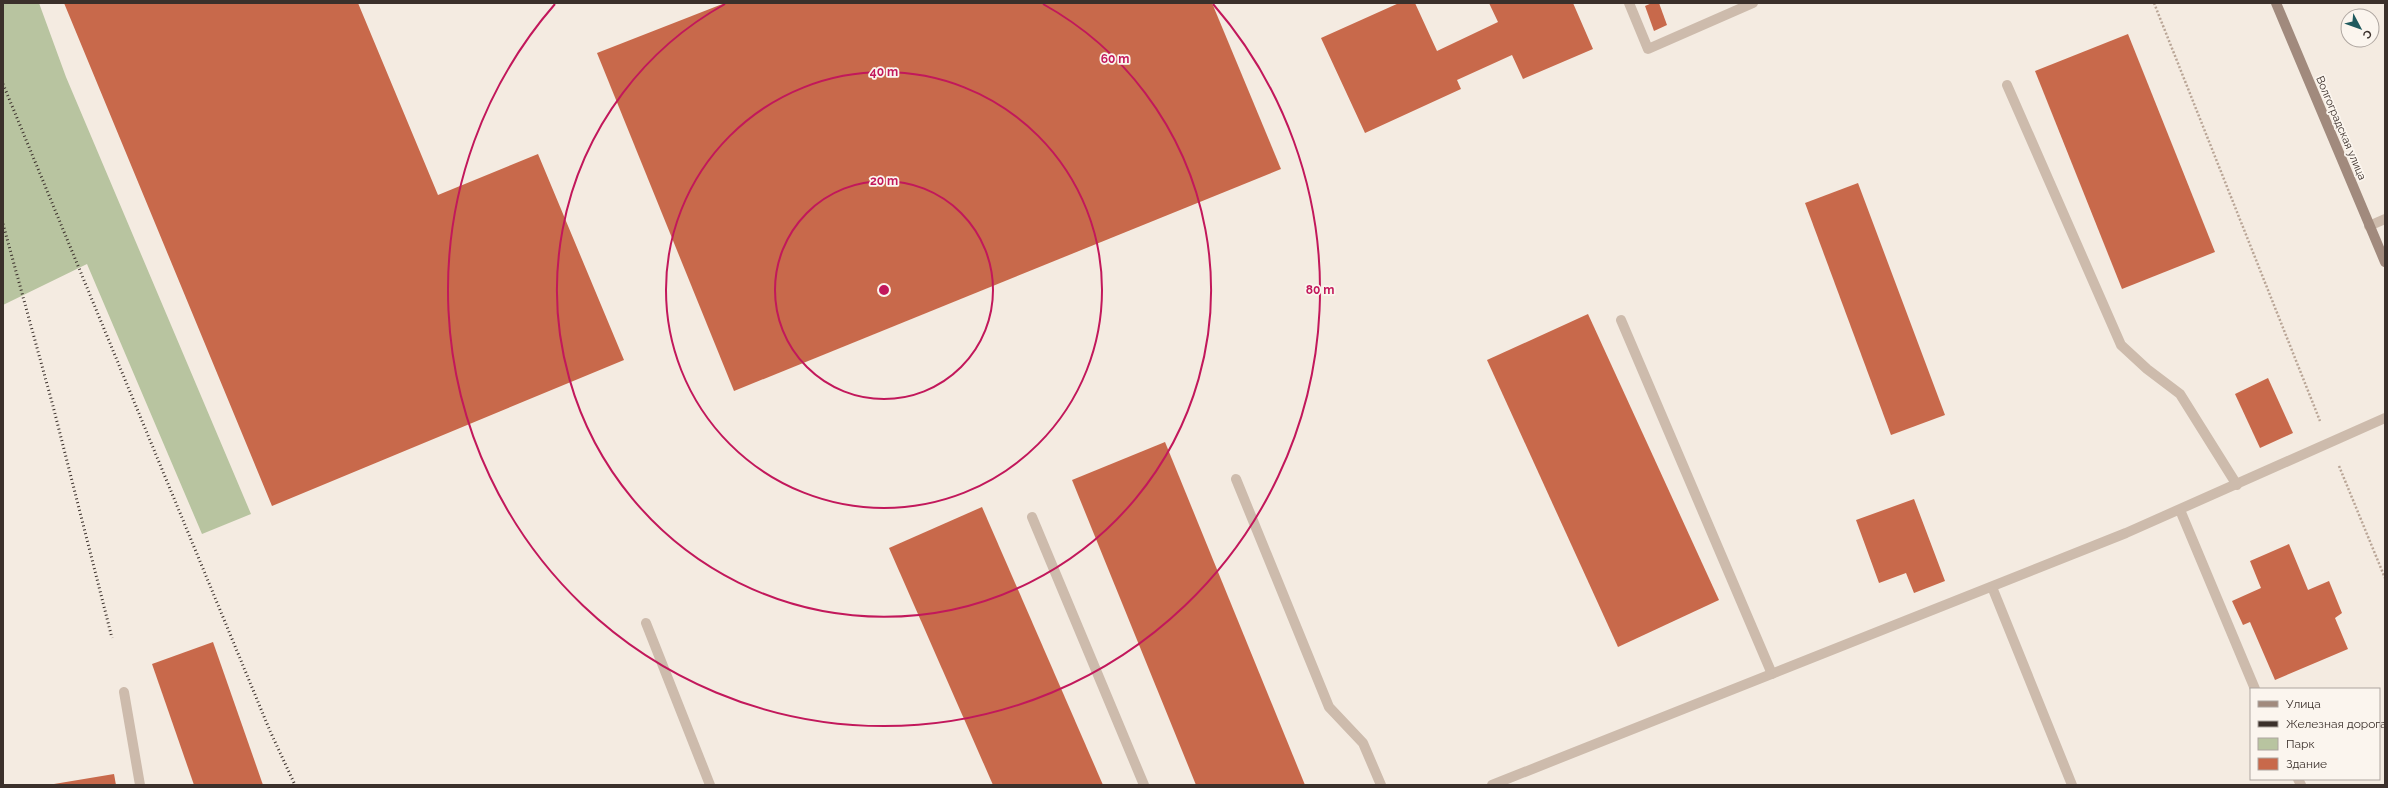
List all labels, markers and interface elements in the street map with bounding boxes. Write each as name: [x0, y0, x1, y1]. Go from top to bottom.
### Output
north arrow: [2340, 8, 2380, 48]
text: С: [2359, 27, 2375, 42]
text: 60 m: [1101, 52, 1129, 66]
text: 40 m: [870, 65, 898, 79]
street label: Волгоградская улица: [2313, 74, 2369, 182]
text: 20 m: [870, 174, 898, 188]
centre of rings: [877, 283, 891, 297]
text: 80 m: [1306, 283, 1334, 297]
legend: [2250, 688, 2380, 780]
text: Улица: [2286, 697, 2321, 711]
text: Железная дорога: [2286, 717, 2387, 731]
text: Парк: [2286, 737, 2315, 751]
text: Здание: [2286, 757, 2327, 771]

